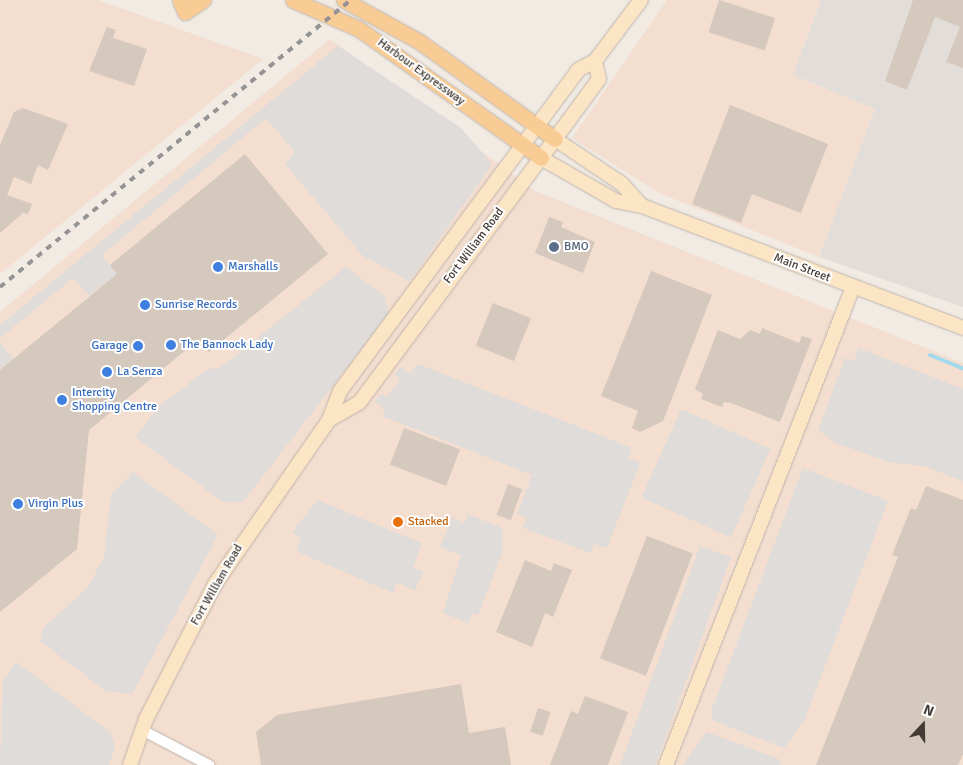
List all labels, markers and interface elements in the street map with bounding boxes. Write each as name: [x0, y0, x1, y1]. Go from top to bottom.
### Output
street label: Harbour Expressway: [375, 36, 467, 108]
street label: Fort William Road: [441, 205, 507, 287]
place label: BMO: [564, 240, 589, 254]
marker: BMO: [548, 241, 560, 253]
street label: Main Street: [772, 251, 832, 285]
place label: Marshalls: [228, 260, 278, 274]
marker: Marshalls: [212, 261, 224, 273]
place label: Sunrise Records: [155, 298, 237, 312]
marker: Sunrise Records: [139, 299, 151, 311]
place label: The Bannock Lady: [181, 338, 273, 352]
place label: Garage: [91, 339, 128, 353]
marker: The Bannock Lady: [165, 339, 177, 351]
marker: Garage: [132, 340, 144, 352]
place label: La Senza: [117, 365, 163, 379]
marker: La Senza: [101, 366, 113, 378]
place label: Intercity Shopping Centre: [72, 386, 157, 414]
marker: Intercity Shopping Centre: [56, 394, 68, 406]
place label: Virgin Plus: [28, 497, 83, 511]
marker: Virgin Plus: [12, 498, 24, 510]
place label: Stacked: [408, 515, 449, 529]
marker: Stacked: [392, 516, 404, 528]
street label: Fort William Road: [188, 542, 246, 628]
north arrow: [898, 700, 948, 750]
text: N: [921, 701, 936, 720]

